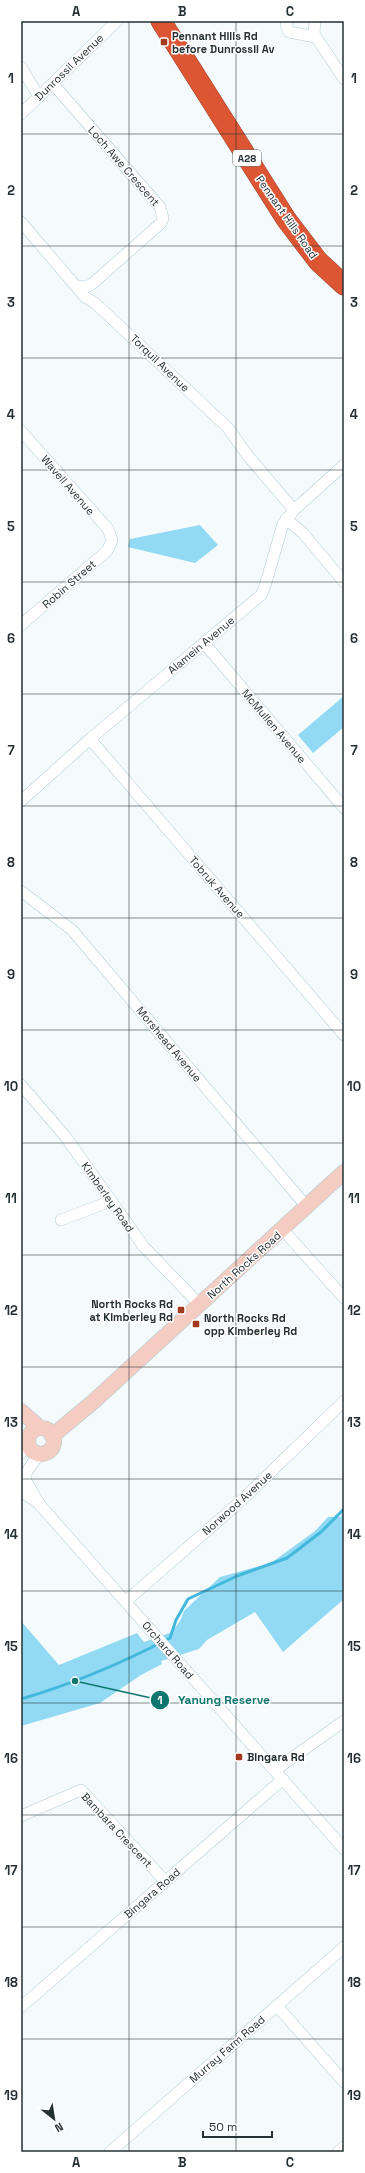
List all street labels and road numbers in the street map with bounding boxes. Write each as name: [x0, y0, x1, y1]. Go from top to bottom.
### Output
street label: Dunrossil Avenue: [32, 31, 106, 103]
street label: Loch Awe Crescent: [85, 123, 163, 209]
road number: A28: [233, 150, 261, 166]
street label: Pennant Hills Road: [253, 173, 321, 261]
street label: Torquil Avenue: [127, 331, 193, 395]
street label: Wavell Avenue: [38, 452, 98, 518]
street label: Robin Street: [39, 557, 99, 611]
street label: Alamein Avenue: [165, 613, 237, 677]
street label: McMullen Avenue: [239, 686, 309, 766]
street label: Tobruk Avenue: [186, 853, 248, 921]
street label: Morshead Avenue: [133, 1003, 205, 1085]
street label: Kimberley Road: [79, 1159, 137, 1235]
street label: North Rocks Road: [204, 1228, 284, 1302]
street label: Norwood Avenue: [199, 1468, 275, 1538]
street label: Orchard Road: [139, 1618, 197, 1682]
street label: Bambara Crescent: [79, 1790, 155, 1870]
street label: Bingara Road: [121, 1865, 183, 1921]
street label: Murray Farm Road: [186, 2012, 268, 2086]

